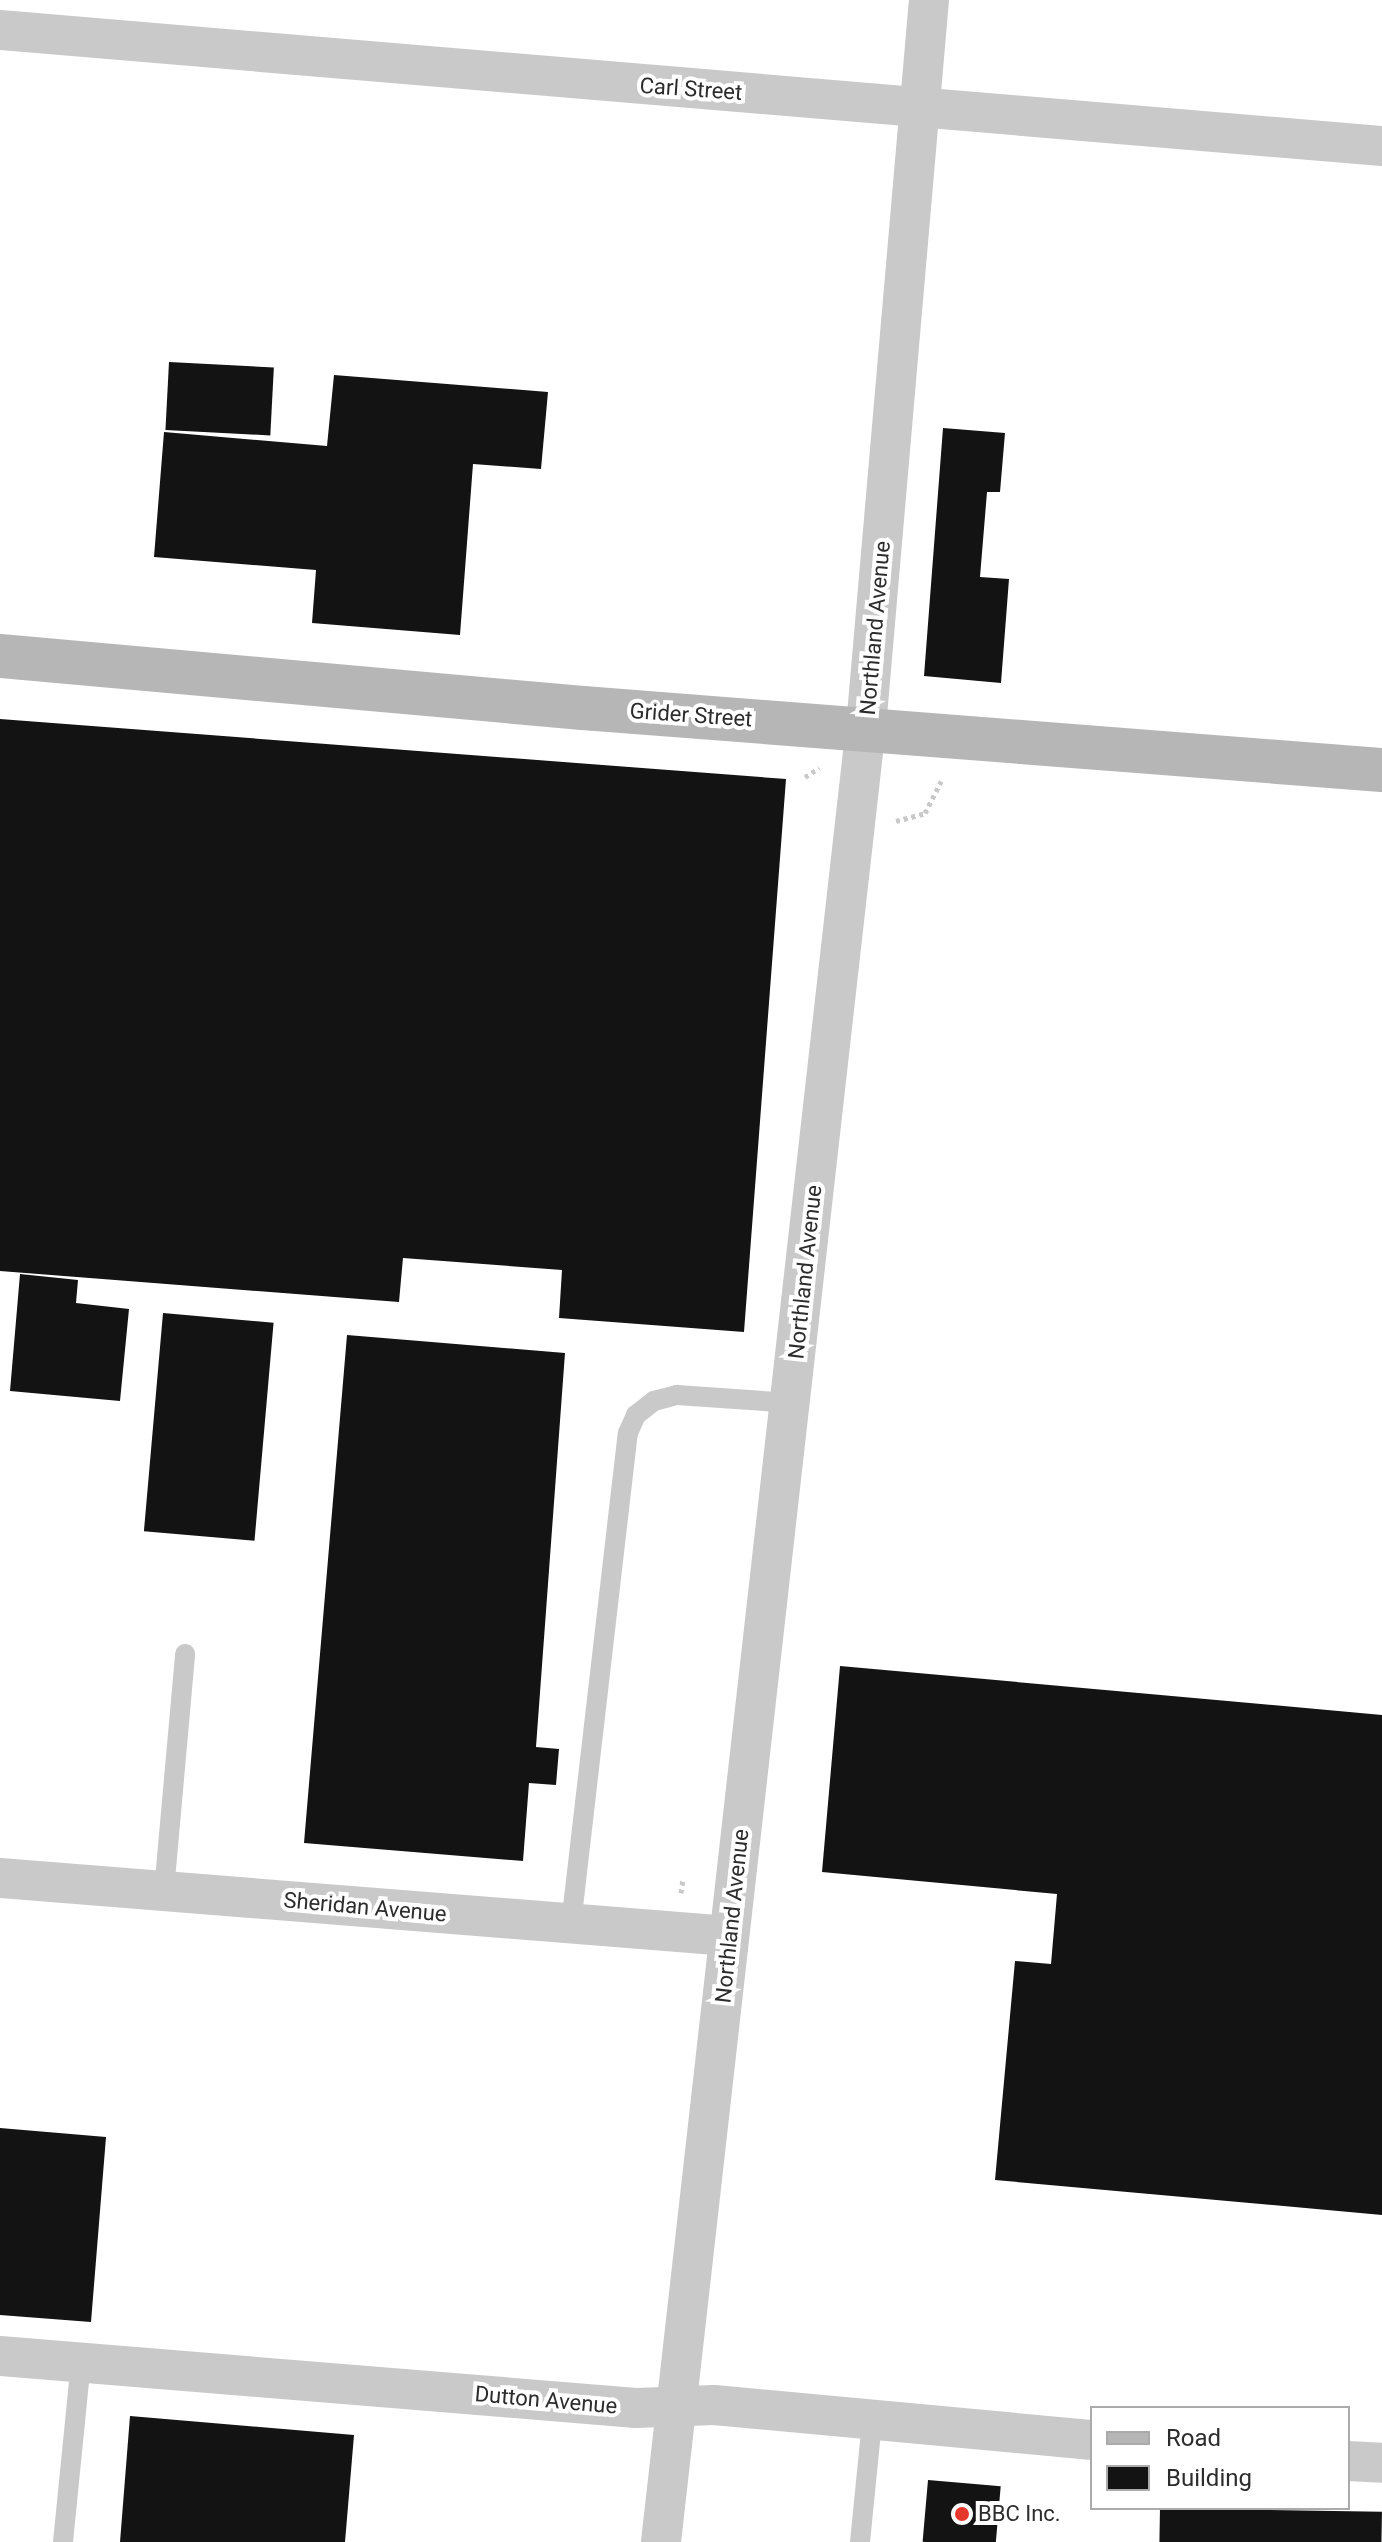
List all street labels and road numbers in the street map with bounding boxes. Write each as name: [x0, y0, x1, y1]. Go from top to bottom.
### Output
street label: Carl Street: [639, 72, 743, 106]
street label: Northland Avenue: [854, 540, 896, 716]
street label: Grider Street: [629, 698, 753, 732]
street label: Northland Avenue: [783, 1184, 827, 1360]
street label: Northland Avenue: [710, 1828, 754, 2004]
street label: Sheridan Avenue: [282, 1887, 448, 1927]
street label: Dutton Avenue: [474, 2381, 618, 2419]

